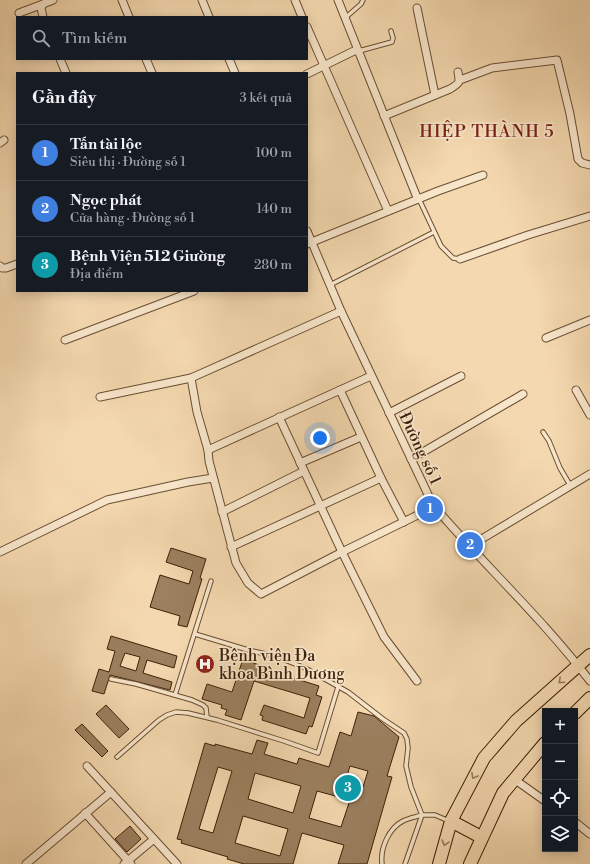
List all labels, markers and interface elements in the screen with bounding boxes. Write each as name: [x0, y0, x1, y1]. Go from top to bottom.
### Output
search box: [16, 16, 308, 60]
icon: search: [30, 27, 52, 49]
text: Tìm kiếm: [62, 29, 127, 48]
text: Gần đây: [32, 87, 96, 109]
text: 3 kết quả: [240, 90, 292, 106]
district label: HIỆP THÀNH 5: [419, 120, 555, 143]
text: Tấn tài lộc: [70, 135, 142, 154]
text: 1: [42, 145, 48, 161]
text: 100 m: [256, 145, 292, 161]
text: Siêu thị · Đường số 1: [70, 154, 186, 170]
text: Ngọc phát: [70, 191, 142, 210]
text: 2: [41, 201, 49, 217]
text: 140 m: [256, 201, 292, 217]
text: Cửa hàng · Đường số 1: [70, 210, 195, 226]
text: Bệnh Viện 512 Giường: [70, 247, 225, 266]
text: 3: [41, 257, 49, 273]
text: 280 m: [254, 257, 292, 273]
text: Địa điểm: [70, 266, 123, 282]
street label: Đường số 1: [395, 409, 446, 488]
your location: [310, 428, 330, 448]
pin: 1: [417, 494, 443, 524]
pin: 2: [457, 530, 483, 560]
place label: Bệnh viện Đa khoa Bình Dương: [218, 646, 345, 684]
hospital icon: Bệnh viện Đa khoa Bình Dương: [194, 653, 216, 675]
one-way arrow: [558, 676, 566, 684]
map controls: [542, 708, 578, 852]
button: +: [542, 708, 578, 744]
button: −: [542, 744, 578, 780]
one-way arrow: [471, 772, 478, 779]
pin: 3: [335, 773, 361, 803]
button: locate: [542, 780, 578, 816]
button: layers: [542, 816, 578, 852]
one-way arrow: [441, 839, 450, 846]

